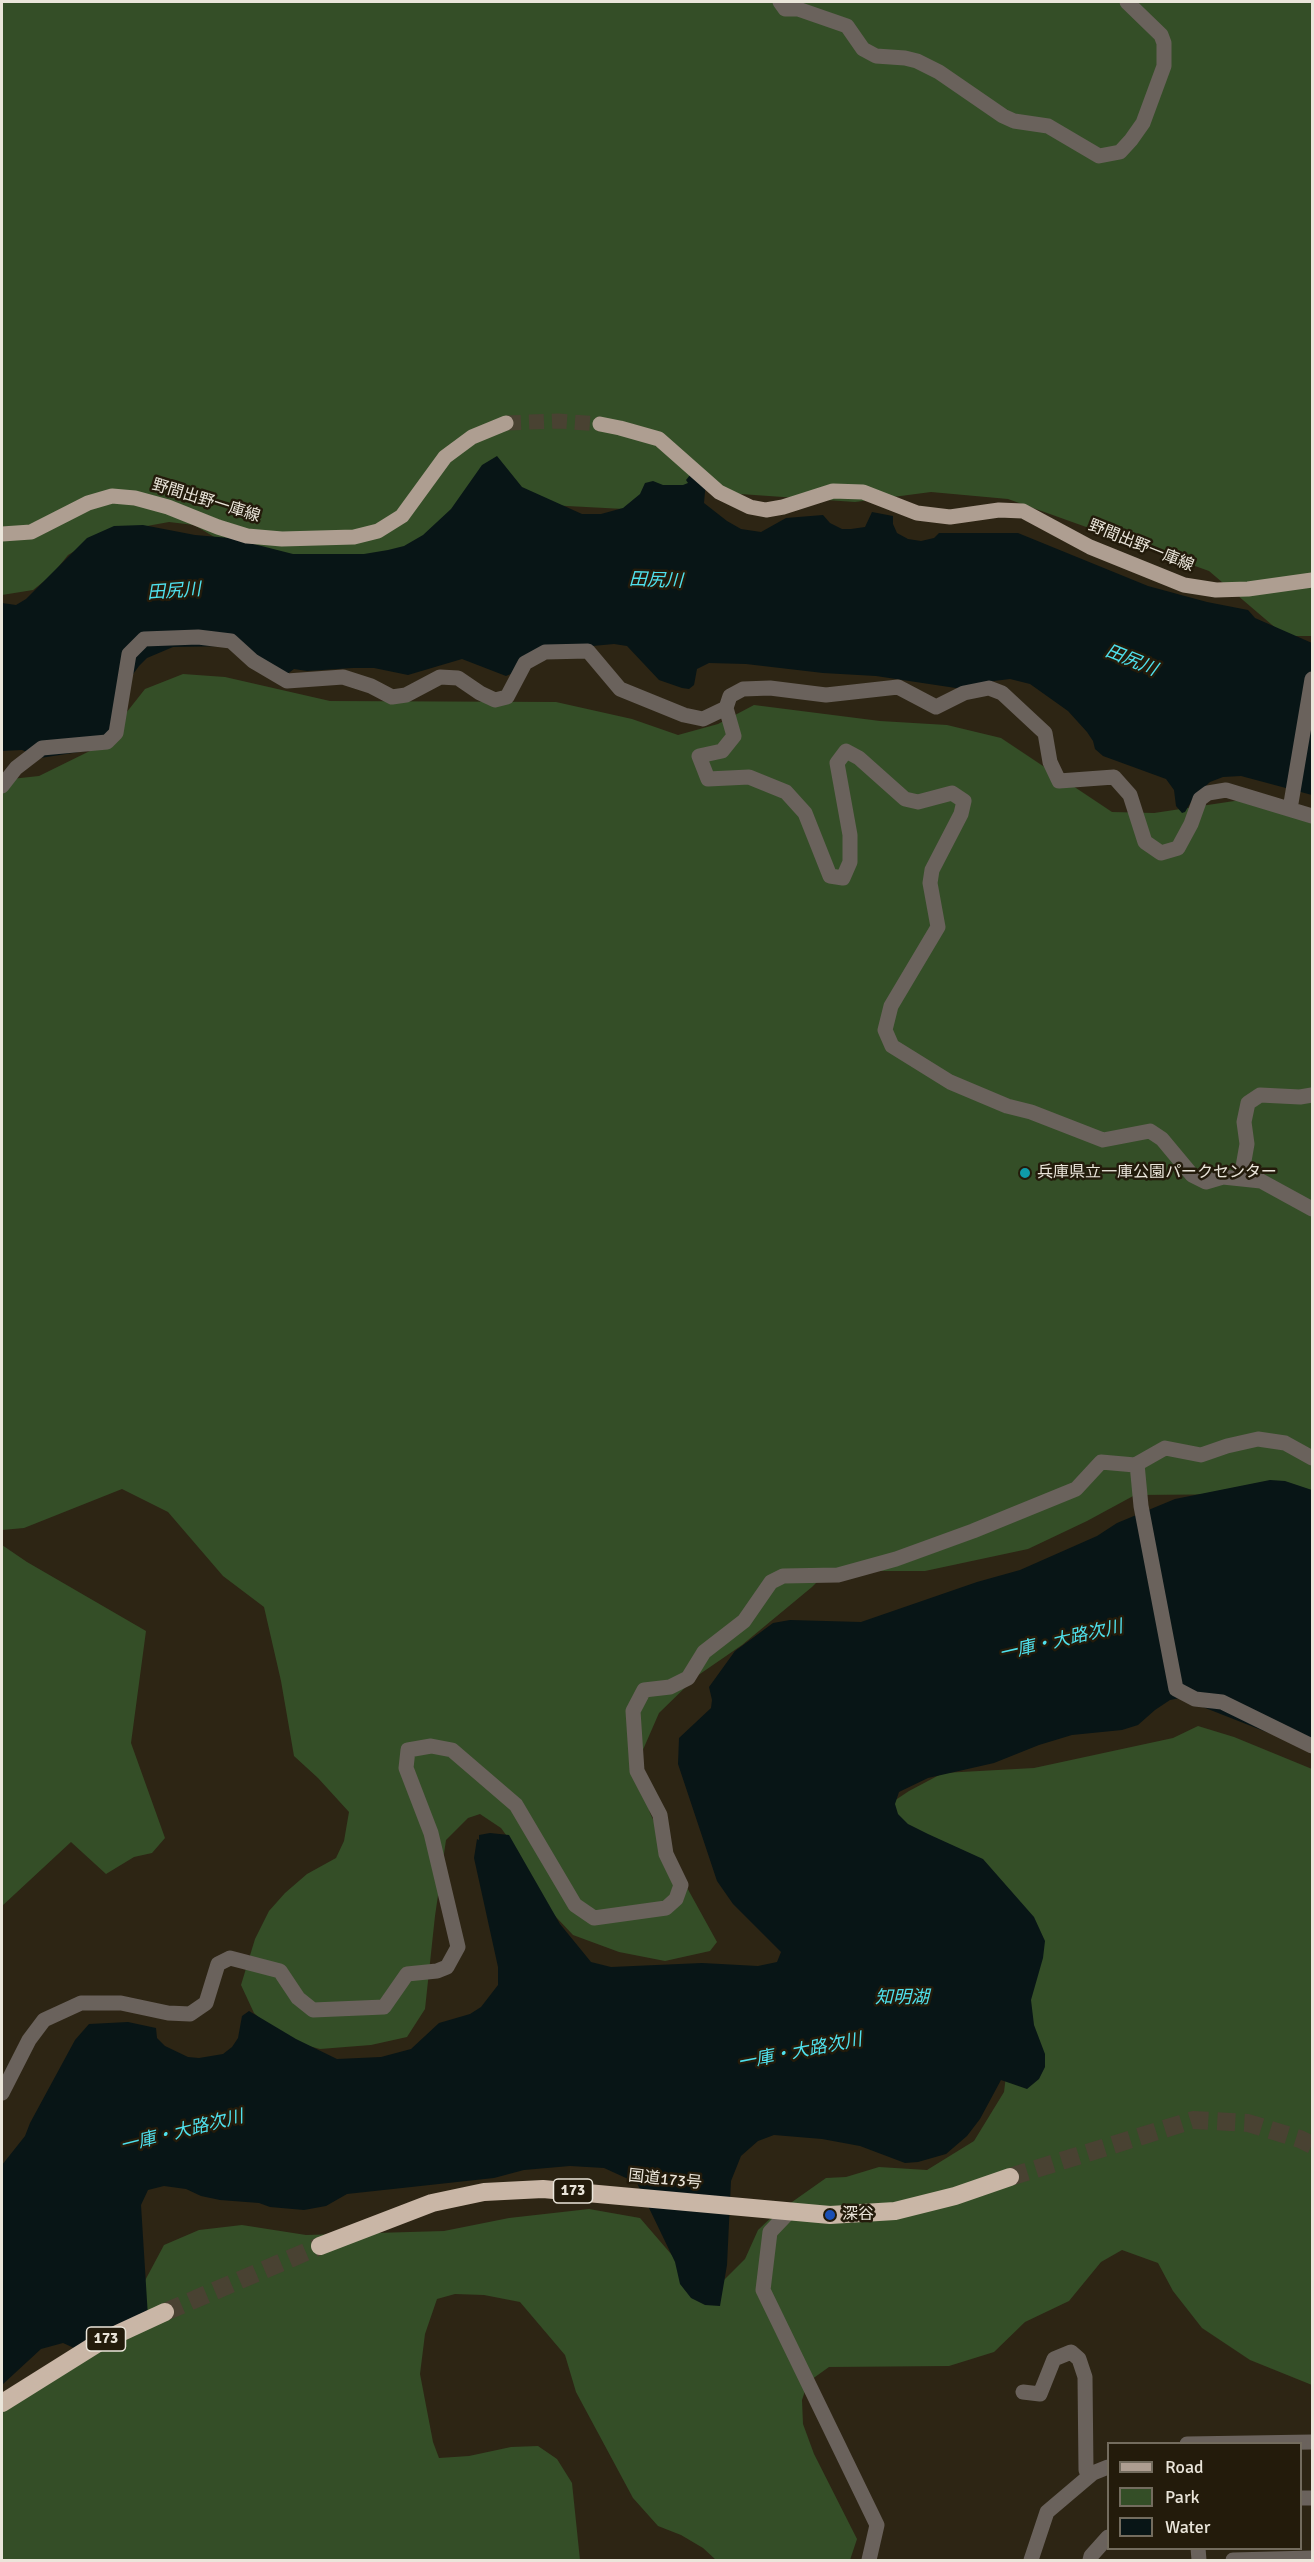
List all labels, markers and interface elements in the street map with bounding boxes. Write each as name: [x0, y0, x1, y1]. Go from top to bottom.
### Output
street label: 野間出野一庫線: [150, 475, 262, 527]
street label: 野間出野一庫線: [1085, 516, 1197, 576]
water label: 田尻川: [629, 569, 683, 593]
water label: 田尻川: [146, 579, 202, 605]
water label: 田尻川: [1102, 641, 1160, 681]
place label: 兵庫県立一庫公園パークセンター: [1037, 1163, 1277, 1183]
marker: 兵庫県立一庫公園パークセンター: [1018, 1166, 1032, 1180]
water label: 一庫・大路次川: [997, 1616, 1125, 1666]
water label: 知明湖: [875, 1987, 929, 2009]
water label: 一庫・大路次川: [736, 2029, 864, 2075]
water label: 一庫・大路次川: [118, 2106, 246, 2158]
street label: 国道173号: [627, 2167, 703, 2193]
road number: 173: [554, 2179, 592, 2203]
place label: 深谷: [842, 2205, 874, 2225]
marker: 深谷: [823, 2208, 837, 2222]
road number: 173: [86, 2327, 126, 2351]
legend: [1107, 2442, 1302, 2550]
text: Road: [1165, 2456, 1204, 2478]
text: Park: [1165, 2486, 1200, 2508]
text: Water: [1165, 2516, 1210, 2538]

